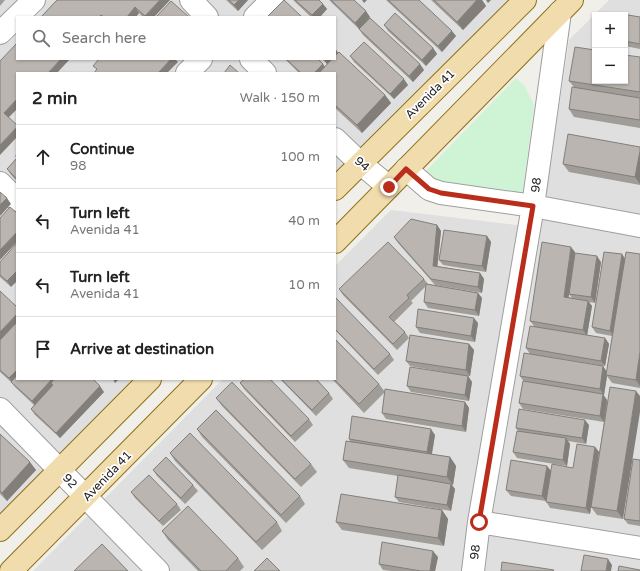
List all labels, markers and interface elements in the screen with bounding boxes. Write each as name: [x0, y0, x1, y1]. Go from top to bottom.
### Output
map controls: [592, 12, 628, 84]
button: +: [592, 12, 628, 48]
search box: [16, 16, 336, 60]
icon: search: [30, 27, 52, 49]
text: Search here: [62, 29, 146, 47]
button: −: [592, 48, 628, 84]
street label: Avenida 41: [402, 66, 458, 122]
text: 2 min: [32, 88, 77, 109]
text: Walk · 150 m: [240, 90, 320, 106]
text: Continue: [70, 140, 134, 158]
icon: ahead: [32, 146, 54, 168]
text: 100 m: [280, 149, 320, 165]
street label: 94: [352, 154, 373, 175]
text: 98: [70, 158, 86, 174]
street label: 98: [528, 177, 544, 193]
route end: [380, 178, 398, 196]
text: Turn left: [70, 204, 130, 222]
icon: left: [32, 210, 54, 232]
text: 40 m: [288, 213, 320, 229]
text: Avenida 41: [70, 222, 140, 238]
text: Turn left: [70, 268, 130, 286]
icon: left: [32, 274, 54, 296]
text: 10 m: [288, 277, 320, 293]
text: Avenida 41: [70, 286, 140, 302]
icon: arrive: [32, 338, 54, 360]
text: Arrive at destination: [70, 340, 214, 358]
street label: Avenida 41: [80, 448, 134, 504]
street label: 92: [60, 471, 80, 491]
route start: [470, 513, 488, 531]
street label: 98: [467, 544, 483, 560]

